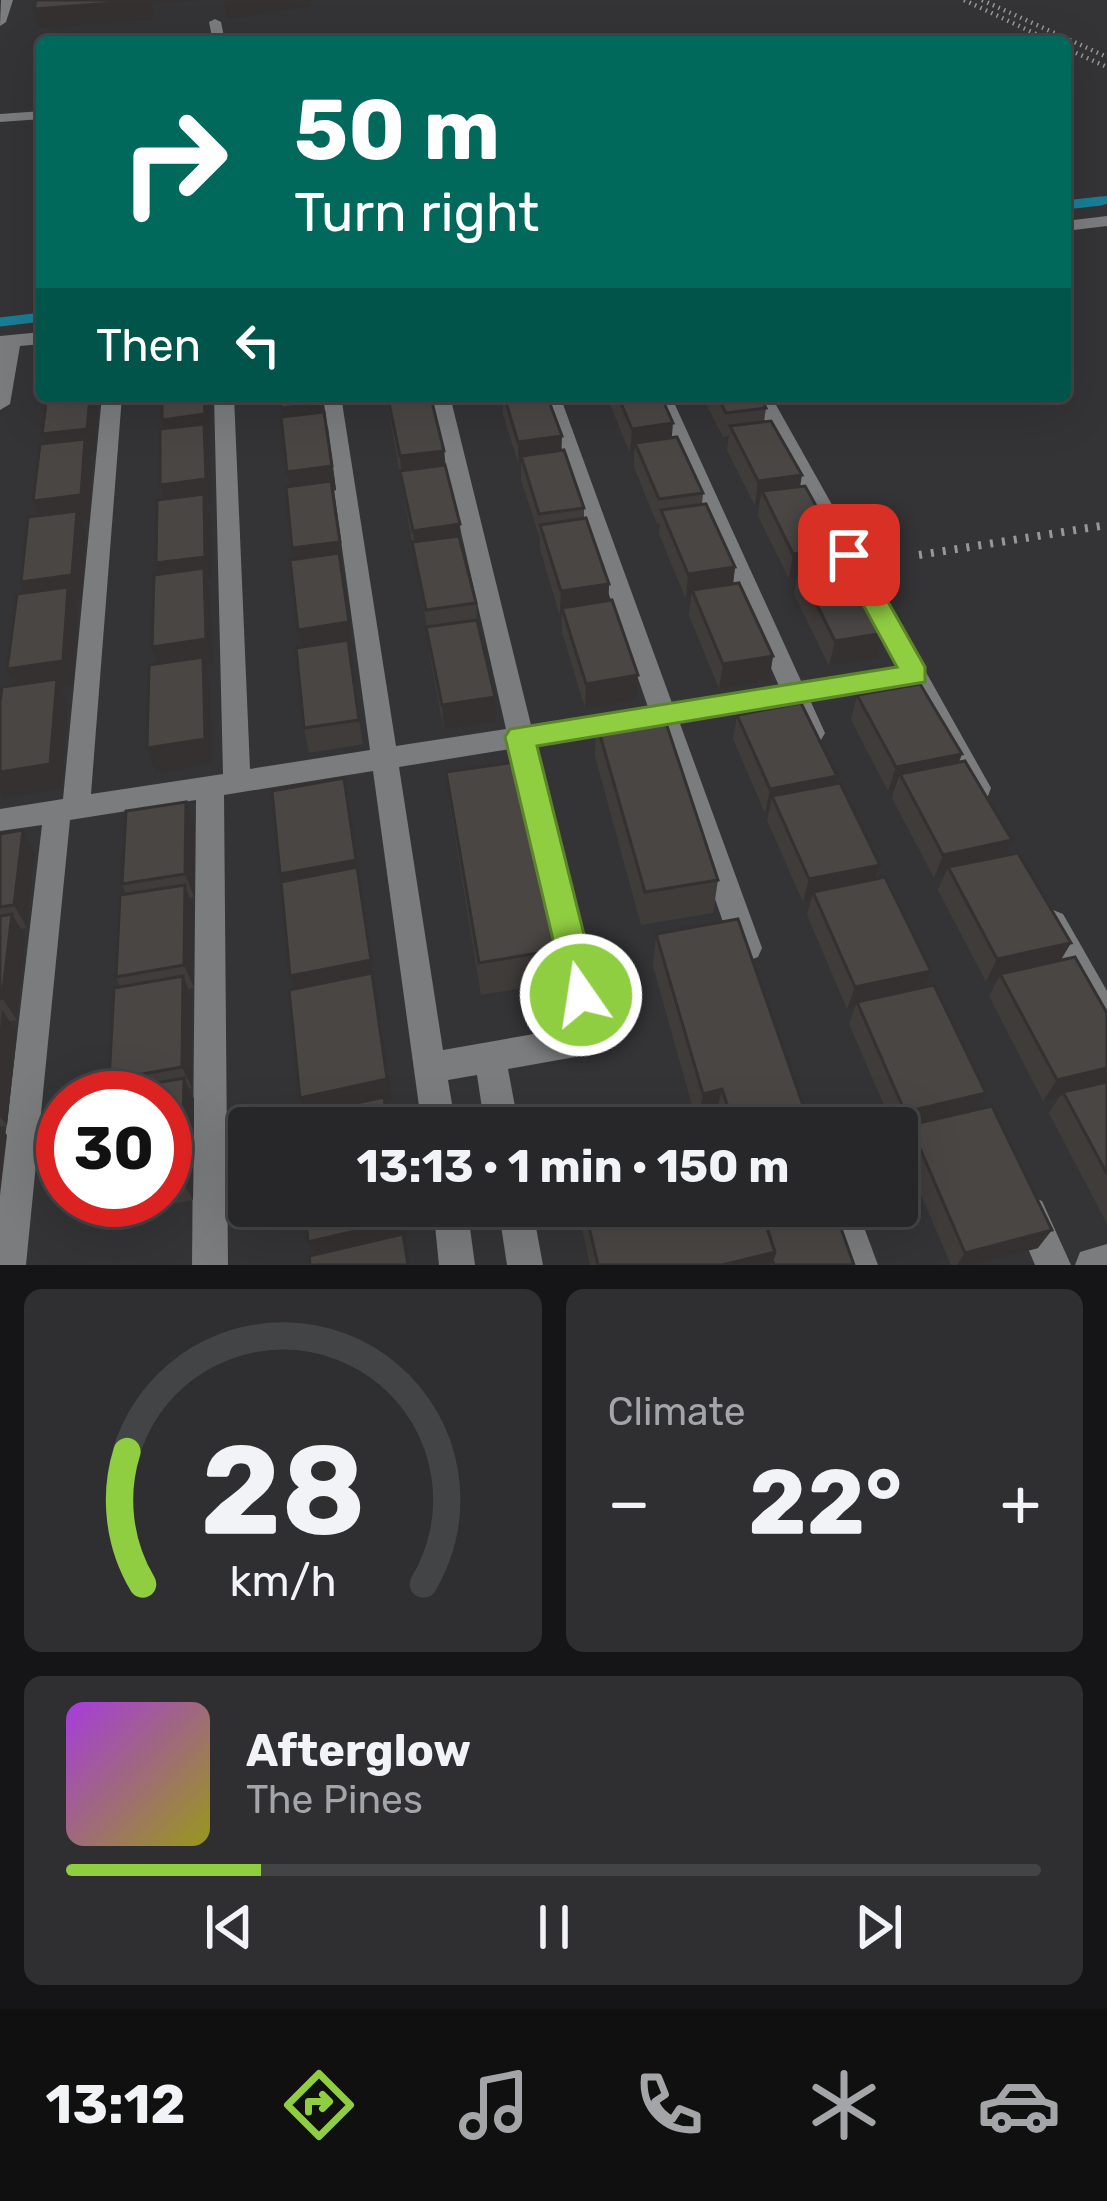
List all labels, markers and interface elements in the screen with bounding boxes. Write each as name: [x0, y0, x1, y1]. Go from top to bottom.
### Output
text: 50 m: [294, 80, 500, 180]
icon: right: [96, 84, 252, 240]
text: Turn right: [294, 181, 539, 245]
icon: left: [225, 312, 291, 378]
text: Then: [96, 319, 201, 372]
pin: [798, 504, 900, 606]
icon: arrive: [816, 522, 882, 588]
position arrow: [518, 932, 644, 1058]
speed limit sign: 30: [36, 1071, 192, 1227]
text: 13:13 · 1 min · 150 m: [356, 1140, 790, 1193]
text: Climate: [608, 1389, 746, 1435]
text: 28: [200, 1416, 366, 1564]
text: 22°: [748, 1449, 902, 1556]
text: −: [608, 1463, 650, 1542]
text: +: [1000, 1463, 1041, 1542]
text: km/h: [229, 1555, 336, 1606]
text: Afterglow: [246, 1724, 471, 1777]
text: The Pines: [246, 1777, 423, 1823]
icon: previous: [196, 1894, 262, 1960]
icon: pause: [521, 1894, 587, 1960]
icon: next: [846, 1894, 912, 1960]
icon: directions: [277, 2063, 361, 2147]
icon: music: [452, 2063, 536, 2147]
icon: phone: [627, 2063, 711, 2147]
icon: climate: [802, 2063, 886, 2147]
icon: car: [977, 2063, 1061, 2147]
text: 13:12: [46, 2073, 186, 2137]

